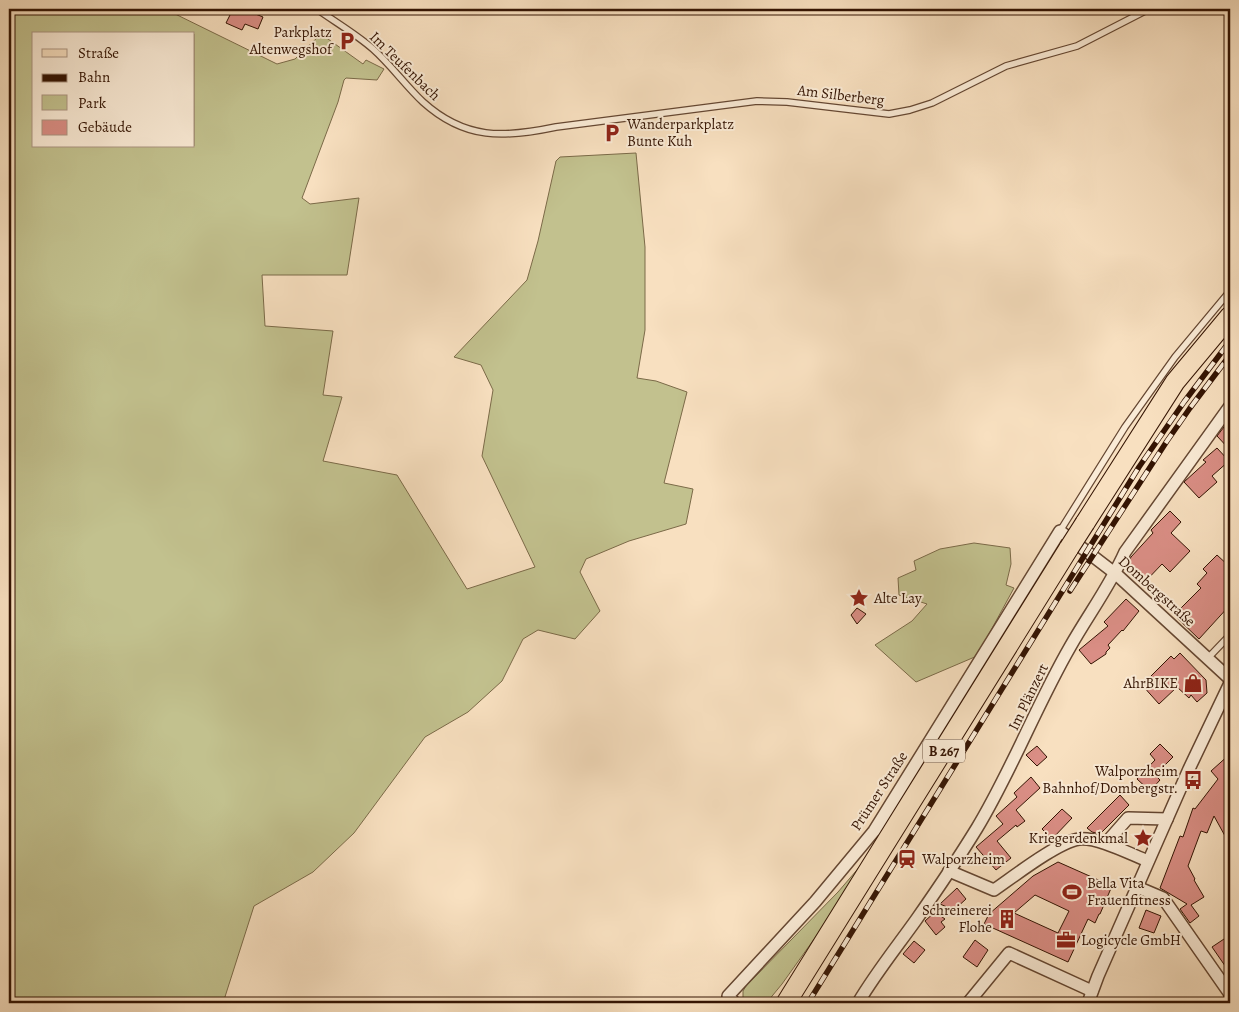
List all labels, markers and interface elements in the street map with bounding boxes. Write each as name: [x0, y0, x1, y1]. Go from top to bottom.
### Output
place label: Parkplatz Altenwegshof: [248, 22, 334, 59]
street label: Im Teufenbach: [365, 27, 445, 105]
parking icon: Parkplatz Altenwegshof: [336, 30, 358, 52]
legend: [32, 32, 195, 148]
text: Straße: [78, 43, 119, 63]
text: Bahn: [78, 67, 110, 87]
street label: Am Silberberg: [795, 80, 886, 110]
text: Park: [78, 93, 107, 113]
place label: Wanderparkplatz Bunte Kuh: [626, 114, 734, 151]
text: Gebäude: [78, 117, 132, 137]
parking icon: Wanderparkplatz Bunte Kuh: [601, 122, 623, 144]
street label: Dombergstraße: [1114, 551, 1200, 631]
place icon: Alte Lay: [848, 587, 870, 609]
place label: Alte Lay: [873, 588, 922, 608]
street label: Im Plänzert: [1003, 660, 1053, 734]
shop icon: AhrBIKE: [1182, 672, 1204, 694]
place label: AhrBIKE: [1123, 673, 1178, 693]
road number: B 267: [923, 739, 965, 762]
street label: Prümer Straße: [846, 747, 912, 835]
place label: Walporzheim Bahnhof/Dombergstr.: [1042, 761, 1179, 798]
bus stop icon: Walporzheim Bahnhof/Dombergstr.: [1182, 769, 1204, 791]
place icon: Kriegerdenkmal: [1132, 827, 1154, 849]
place label: Kriegerdenkmal: [1029, 828, 1128, 848]
station icon: Walporzheim: [896, 848, 918, 870]
place label: Walporzheim: [921, 849, 1005, 869]
place label: Bella Vita Frauenfitness: [1087, 873, 1171, 910]
sports icon: Bella Vita Frauenfitness: [1061, 881, 1083, 903]
place label: Schreinerei Flohe: [922, 900, 992, 937]
building icon: Schreinerei Flohe: [996, 908, 1018, 930]
office icon: Logicycle GmbH: [1055, 929, 1077, 951]
place label: Logicycle GmbH: [1081, 930, 1181, 950]

